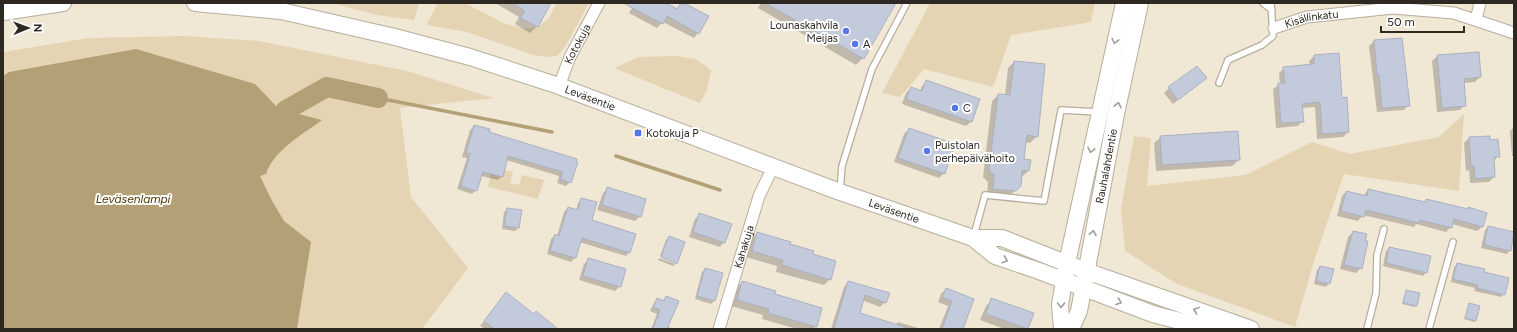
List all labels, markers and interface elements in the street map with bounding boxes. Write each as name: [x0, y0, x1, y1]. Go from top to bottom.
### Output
north arrow: [8, 8, 48, 48]
street label: Kisällinkatu: [1283, 8, 1339, 31]
scale bar: [1381, 8, 1464, 34]
text: 50 m: [1387, 15, 1415, 29]
place label: Lounaskahvila Meijas: [770, 19, 838, 45]
street label: Kotokuja: [562, 22, 594, 66]
text: N: [31, 23, 44, 32]
marker: Lounaskahvila Meijas: [841, 26, 851, 36]
place label: A: [863, 38, 871, 51]
one-way arrow: [1112, 38, 1120, 44]
marker: A: [850, 39, 860, 49]
street label: Leväsentie: [563, 83, 617, 114]
place label: C: [963, 102, 971, 115]
one-way arrow: [1114, 102, 1122, 108]
marker: C: [950, 103, 960, 113]
place label: Kotokuja P: [646, 127, 699, 140]
marker: Kotokuja P: [633, 128, 643, 138]
street label: Rauhalahdentie: [1093, 128, 1120, 205]
place label: Puistolan perhepäivähoito: [935, 139, 1015, 165]
marker: Puistolan perhepäivähoito: [922, 146, 932, 156]
one-way arrow: [1087, 147, 1095, 153]
water label: Leväsenlampi: [96, 192, 171, 206]
street label: Leväsentie: [867, 196, 921, 226]
street label: Kahakuja: [732, 224, 757, 270]
one-way arrow: [1089, 230, 1097, 236]
one-way arrow: [1001, 255, 1008, 263]
one-way arrow: [1115, 297, 1122, 306]
one-way arrow: [1056, 302, 1065, 308]
one-way arrow: [1193, 306, 1200, 314]

